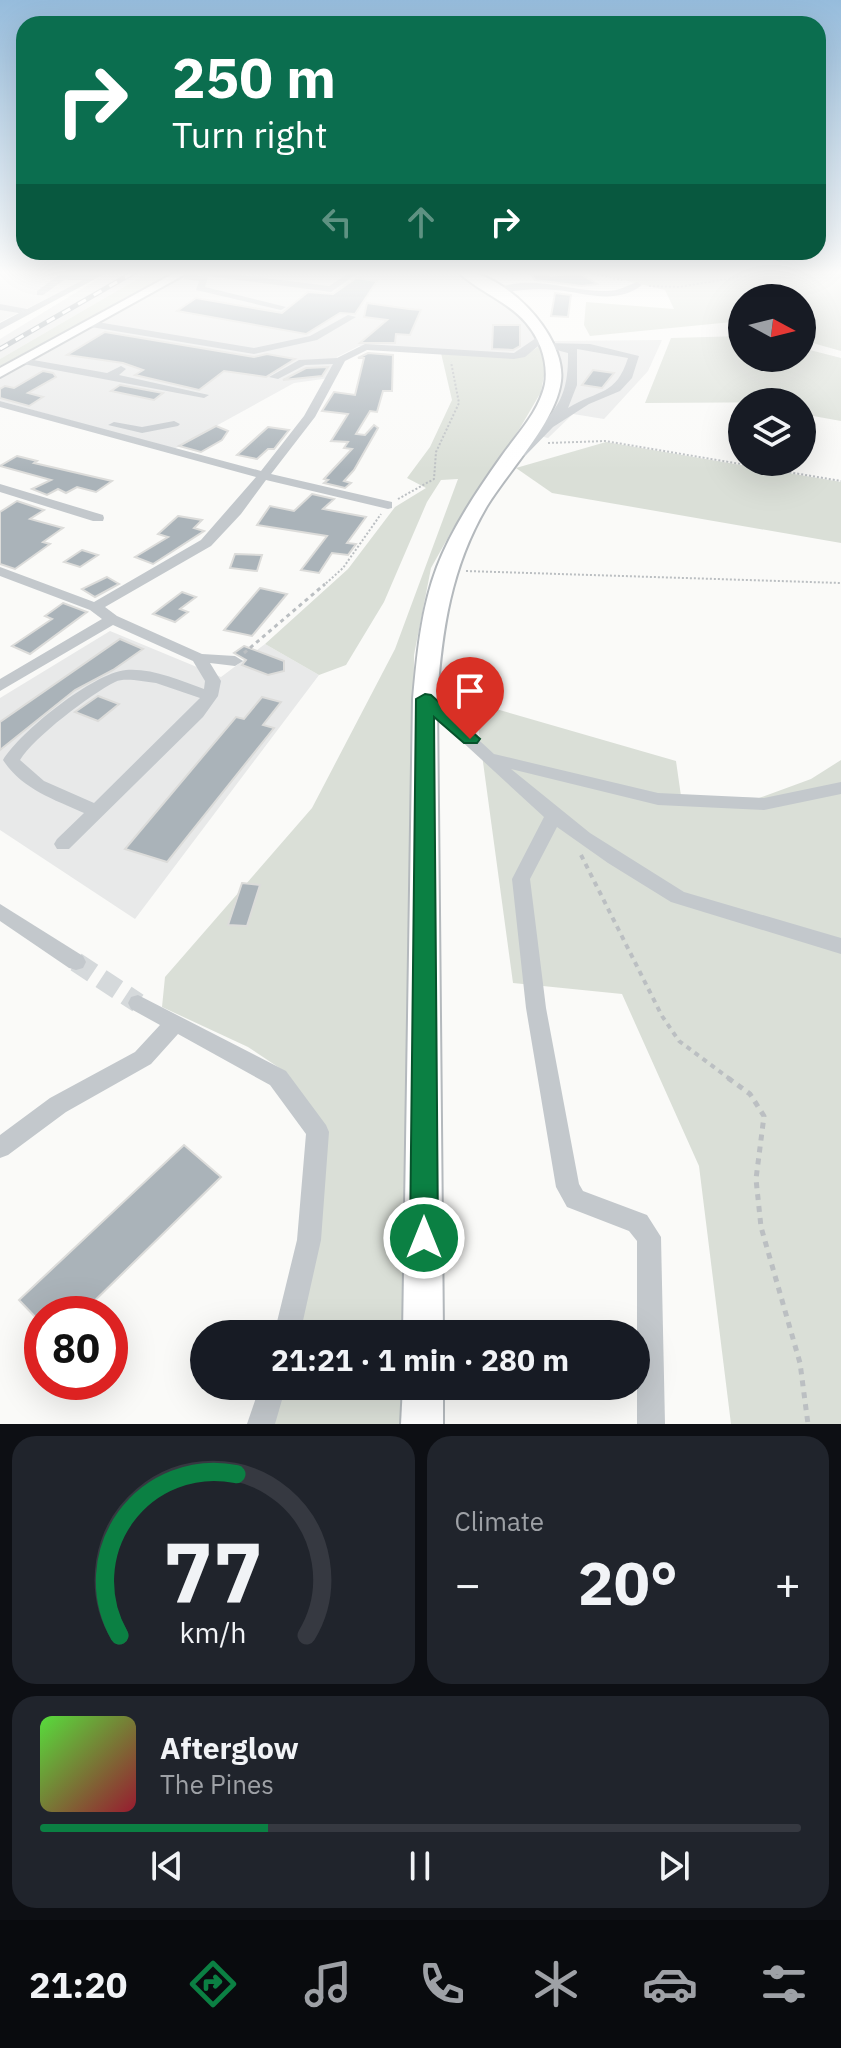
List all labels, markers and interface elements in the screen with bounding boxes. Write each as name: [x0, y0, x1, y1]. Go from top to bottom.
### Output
text: 250 m: [172, 41, 336, 113]
icon: right: [40, 48, 144, 152]
text: Turn right: [172, 111, 328, 158]
icon: left: [315, 200, 359, 244]
icon: ahead: [399, 200, 443, 244]
icon: right: [483, 200, 527, 244]
north arrow: [728, 284, 816, 372]
map controls: [728, 284, 816, 476]
button: layers: [728, 388, 816, 476]
pin: [436, 657, 504, 739]
icon: arrive: [448, 669, 492, 713]
position arrow: [382, 1196, 466, 1280]
speed limit sign: 80: [24, 1296, 128, 1400]
text: 21:21 · 1 min · 280 m: [271, 1340, 569, 1379]
text: Climate: [455, 1504, 544, 1538]
text: 77: [163, 1517, 263, 1625]
text: 20°: [578, 1543, 678, 1622]
text: −: [455, 1555, 481, 1612]
text: +: [775, 1555, 801, 1612]
text: km/h: [180, 1614, 247, 1651]
text: Afterglow: [160, 1728, 299, 1767]
text: The Pines: [160, 1767, 274, 1801]
icon: previous: [145, 1844, 189, 1888]
icon: pause: [398, 1844, 442, 1888]
icon: next: [652, 1844, 696, 1888]
icon: directions: [185, 1956, 241, 2012]
icon: music: [300, 1956, 356, 2012]
icon: phone: [414, 1956, 470, 2012]
icon: climate: [528, 1956, 584, 2012]
icon: car: [642, 1956, 698, 2012]
icon: filters: [756, 1956, 812, 2012]
text: 21:20: [29, 1961, 127, 2008]

